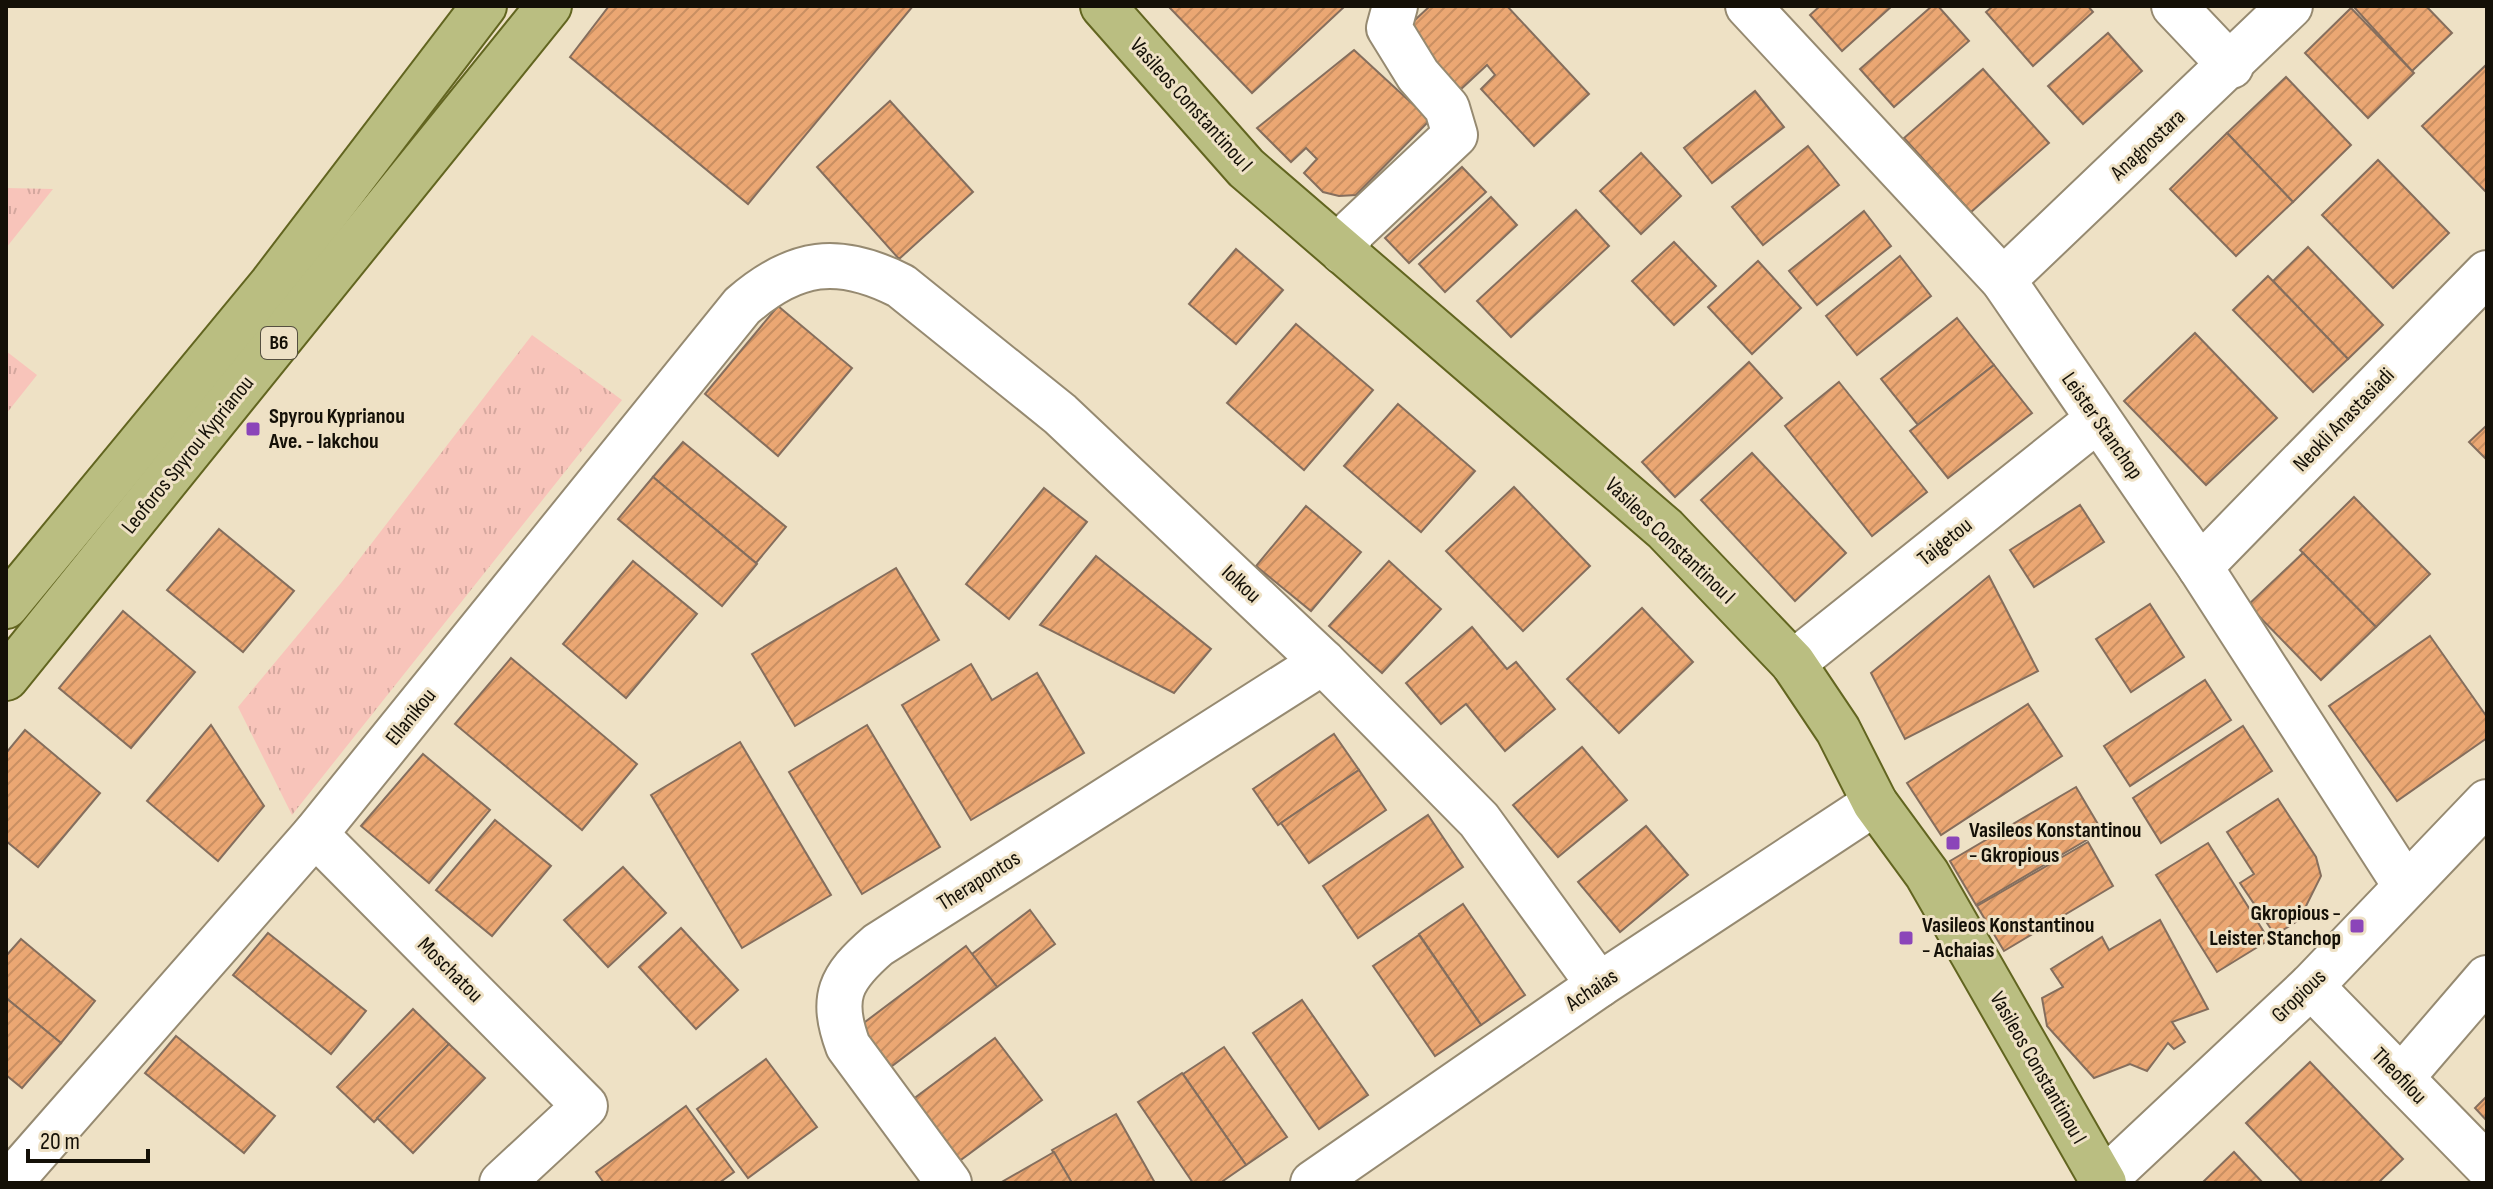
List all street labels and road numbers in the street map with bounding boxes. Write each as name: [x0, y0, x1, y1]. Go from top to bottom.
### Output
street label: Vasileos Constantinou I: [1124, 32, 1258, 178]
street label: Anagnostara: [2104, 104, 2191, 187]
road number: B6: [261, 327, 297, 359]
street label: Neokli Anastasiadi: [2288, 362, 2400, 478]
street label: Leister Stanchop: [2055, 367, 2149, 485]
street label: Leoforos Spyrou Kyprianou: [116, 371, 260, 539]
street label: Vasileos Constantinou I: [1599, 472, 1741, 610]
street label: Taigetou: [1912, 512, 1978, 572]
street label: Iolkou: [1216, 559, 1266, 609]
street label: Ellanikou: [380, 683, 442, 751]
street label: Therapontos: [932, 845, 1026, 917]
street label: Moschatou: [412, 932, 488, 1008]
street label: Achaias: [1560, 963, 1623, 1018]
street label: Gropious: [2266, 963, 2332, 1028]
street label: Vasileos Constantinou I: [1984, 987, 2092, 1149]
street label: Theofilou: [2366, 1042, 2432, 1110]

